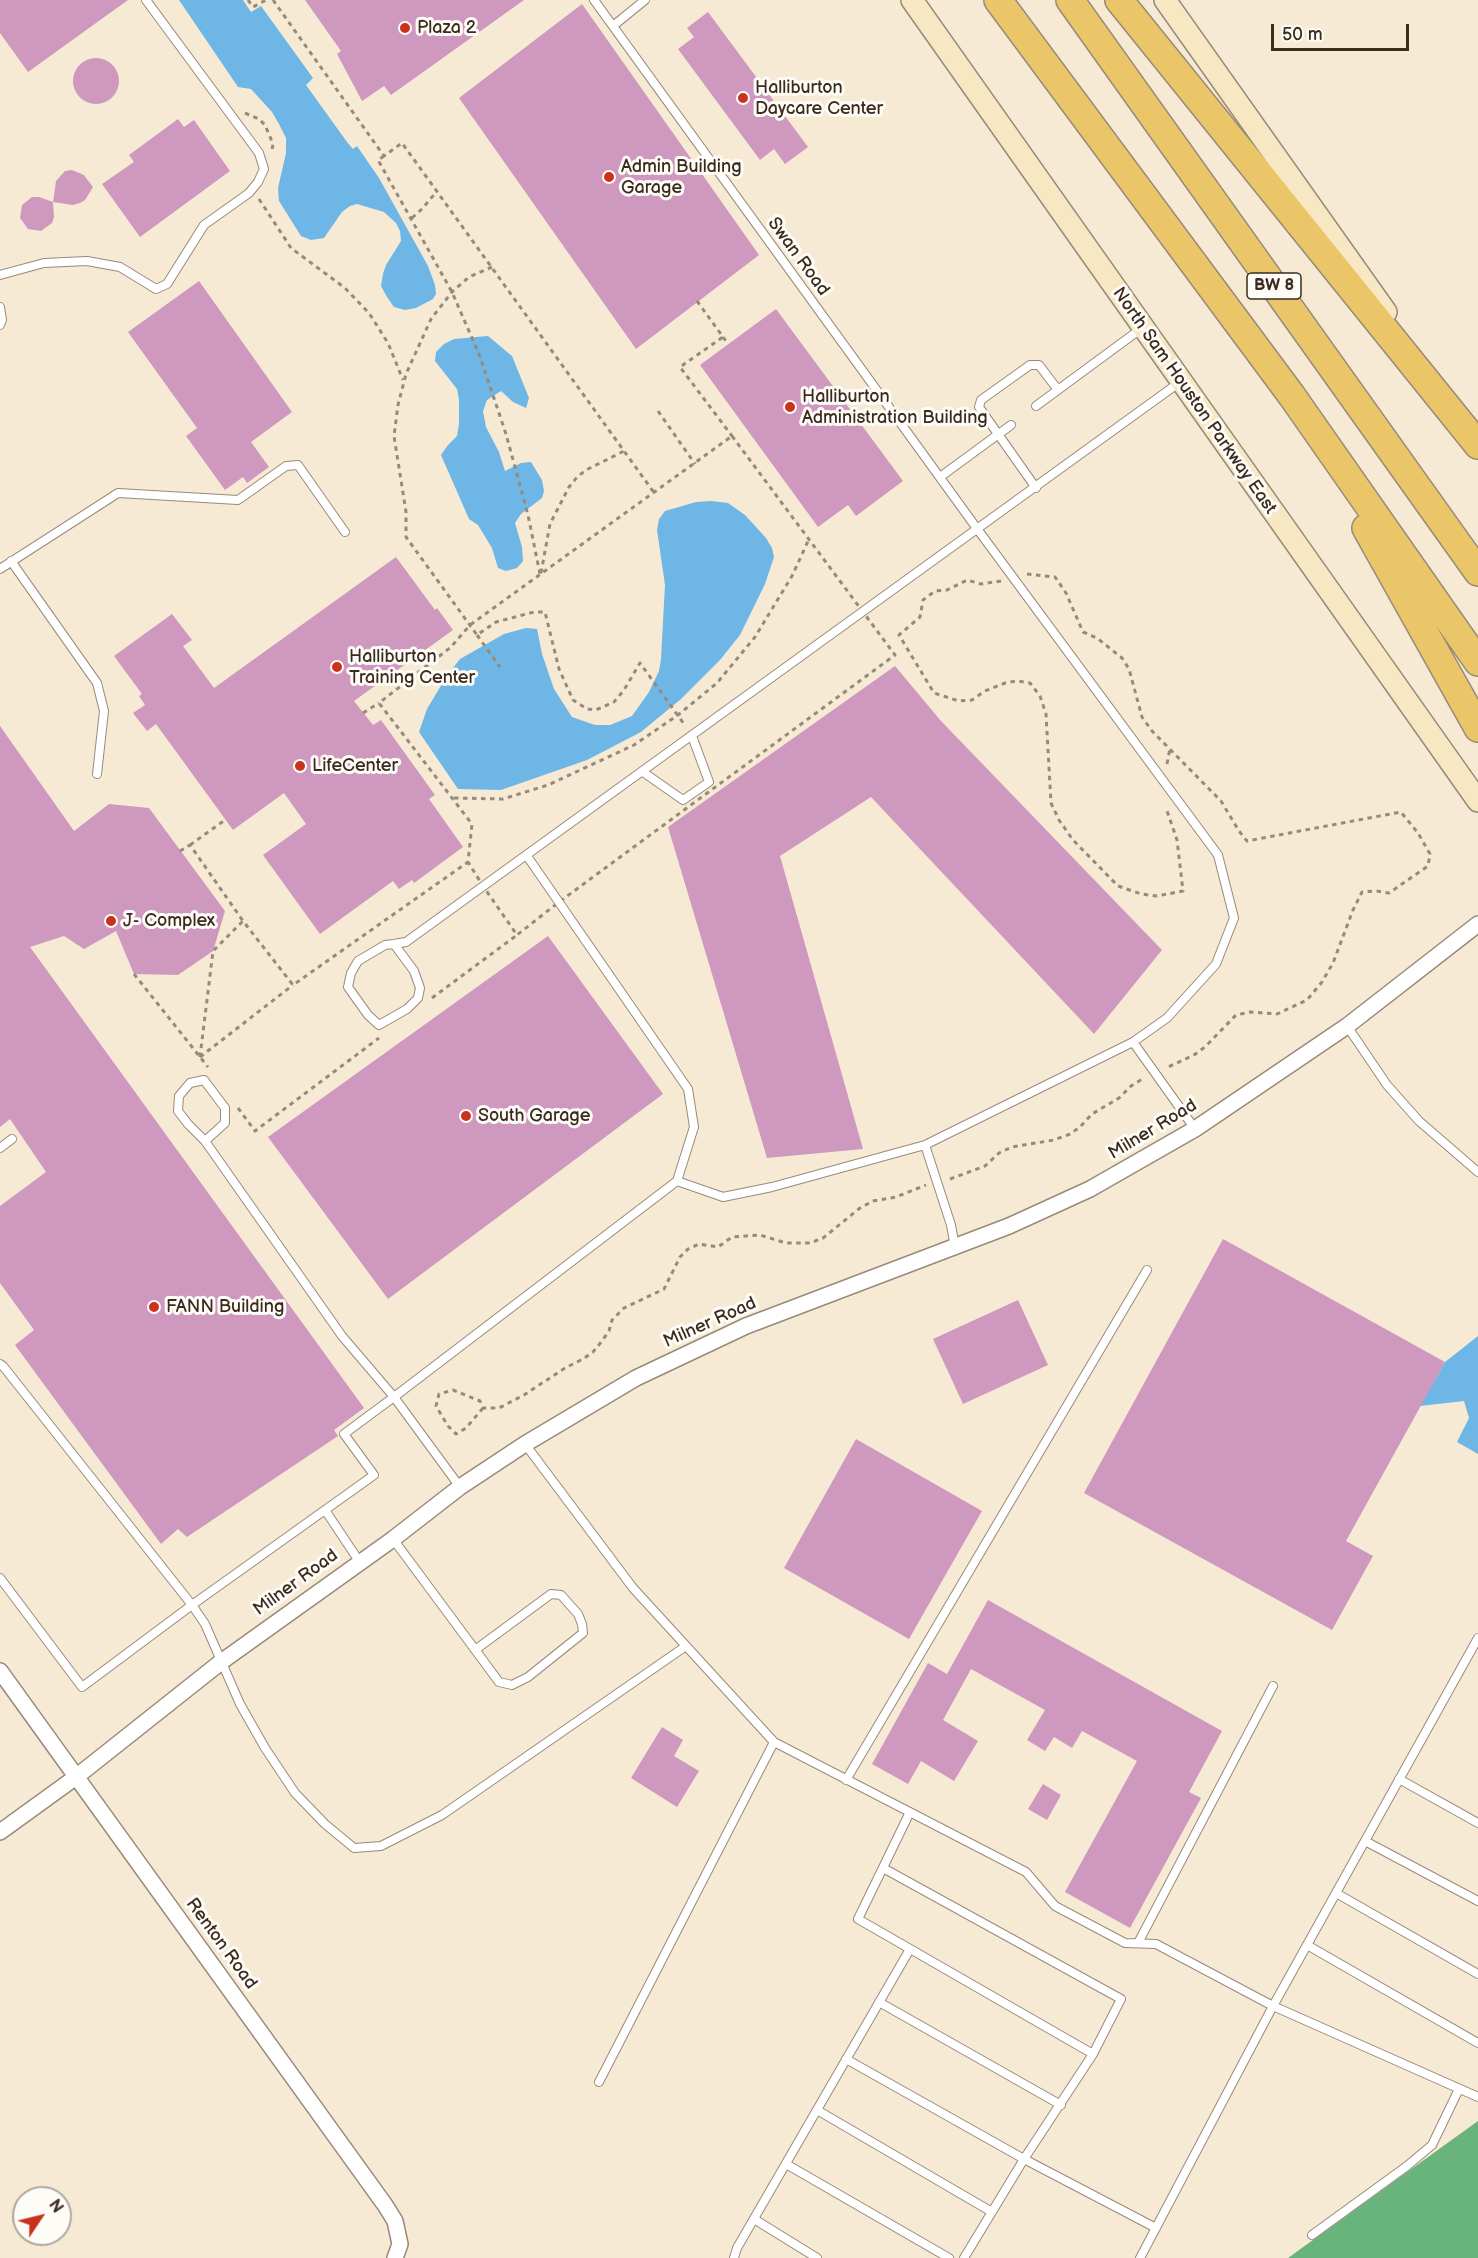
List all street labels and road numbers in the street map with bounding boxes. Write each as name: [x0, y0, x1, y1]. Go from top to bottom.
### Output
street label: Swan Road: [762, 214, 834, 300]
road number: BW 8: [1247, 273, 1301, 299]
street label: North Sam Houston Parkway East: [1107, 284, 1281, 518]
street label: Milner Road: [1105, 1095, 1201, 1165]
street label: Milner Road: [660, 1293, 760, 1353]
street label: Milner Road: [249, 1545, 343, 1621]
street label: Renton Road: [181, 1894, 261, 1994]

